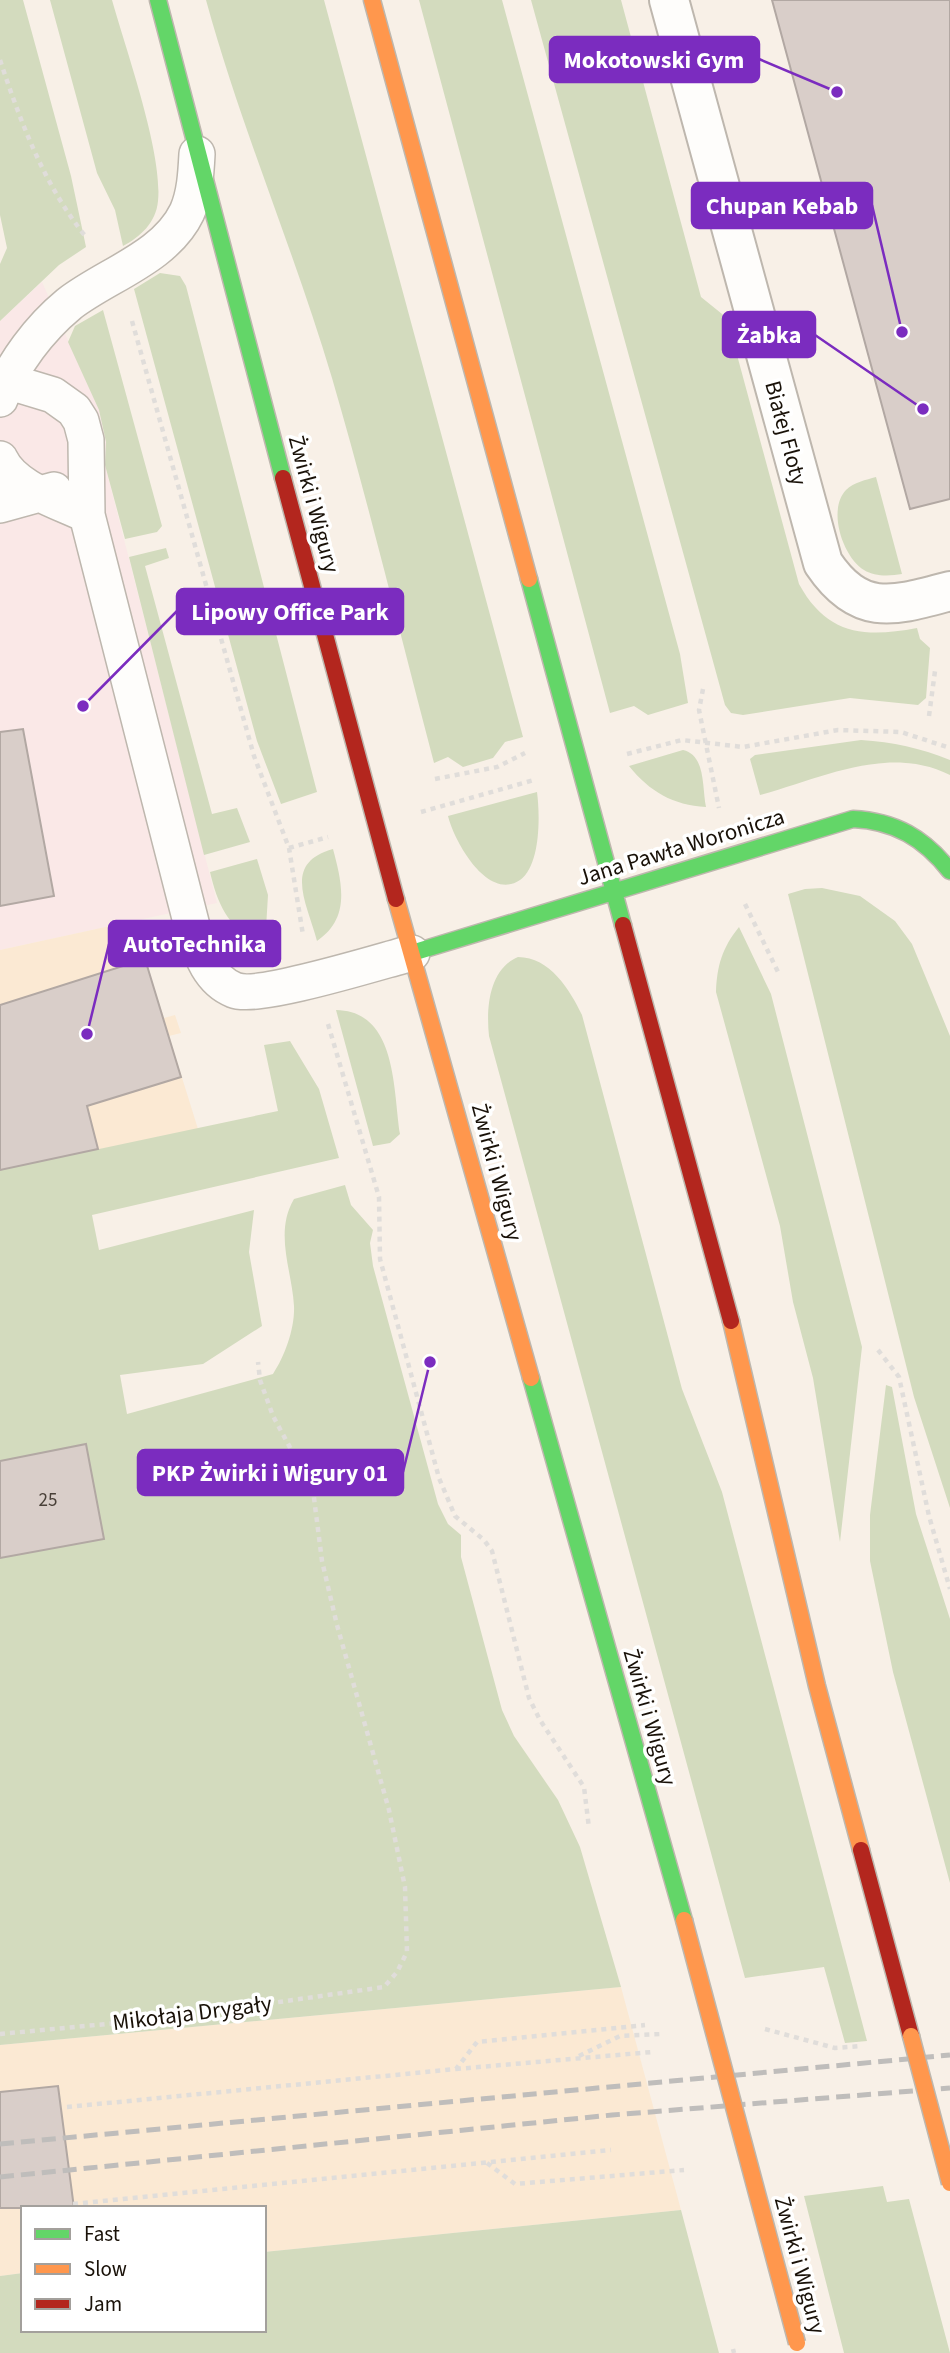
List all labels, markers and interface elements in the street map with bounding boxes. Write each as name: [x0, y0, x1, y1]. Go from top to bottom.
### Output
callout: Mokotowski Gym: [550, 37, 759, 82]
text: Mokotowski Gym: [564, 43, 744, 78]
callout: Chupan Kebab: [692, 183, 872, 228]
text: Chupan Kebab: [706, 189, 858, 224]
callout: Żabka: [723, 312, 815, 357]
text: Żabka: [737, 318, 801, 353]
street label: Białej Floty: [756, 377, 816, 489]
street label: Żwirki i Wigury: [280, 432, 348, 577]
callout: Lipowy Office Park: [177, 589, 403, 634]
text: Lipowy Office Park: [191, 595, 390, 630]
street label: Jana Pawła Woronicza: [573, 800, 789, 894]
callout: AutoTechnika: [109, 921, 280, 966]
text: AutoTechnika: [123, 927, 266, 962]
street label: Żwirki i Wigury: [463, 1100, 531, 1245]
callout: PKP Żwirki i Wigury 01: [138, 1450, 403, 1495]
text: PKP Żwirki i Wigury 01: [152, 1456, 388, 1491]
house number: 25: [39, 1487, 57, 1514]
street label: Żwirki i Wigury: [615, 1645, 685, 1790]
street label: Mikołaja Drygały: [111, 1987, 274, 2039]
street label: Żwirki i Wigury: [766, 2193, 834, 2338]
legend: [21, 2206, 266, 2332]
text: Fast: [84, 2219, 120, 2249]
text: Slow: [84, 2254, 127, 2284]
text: Jam: [84, 2289, 122, 2319]

